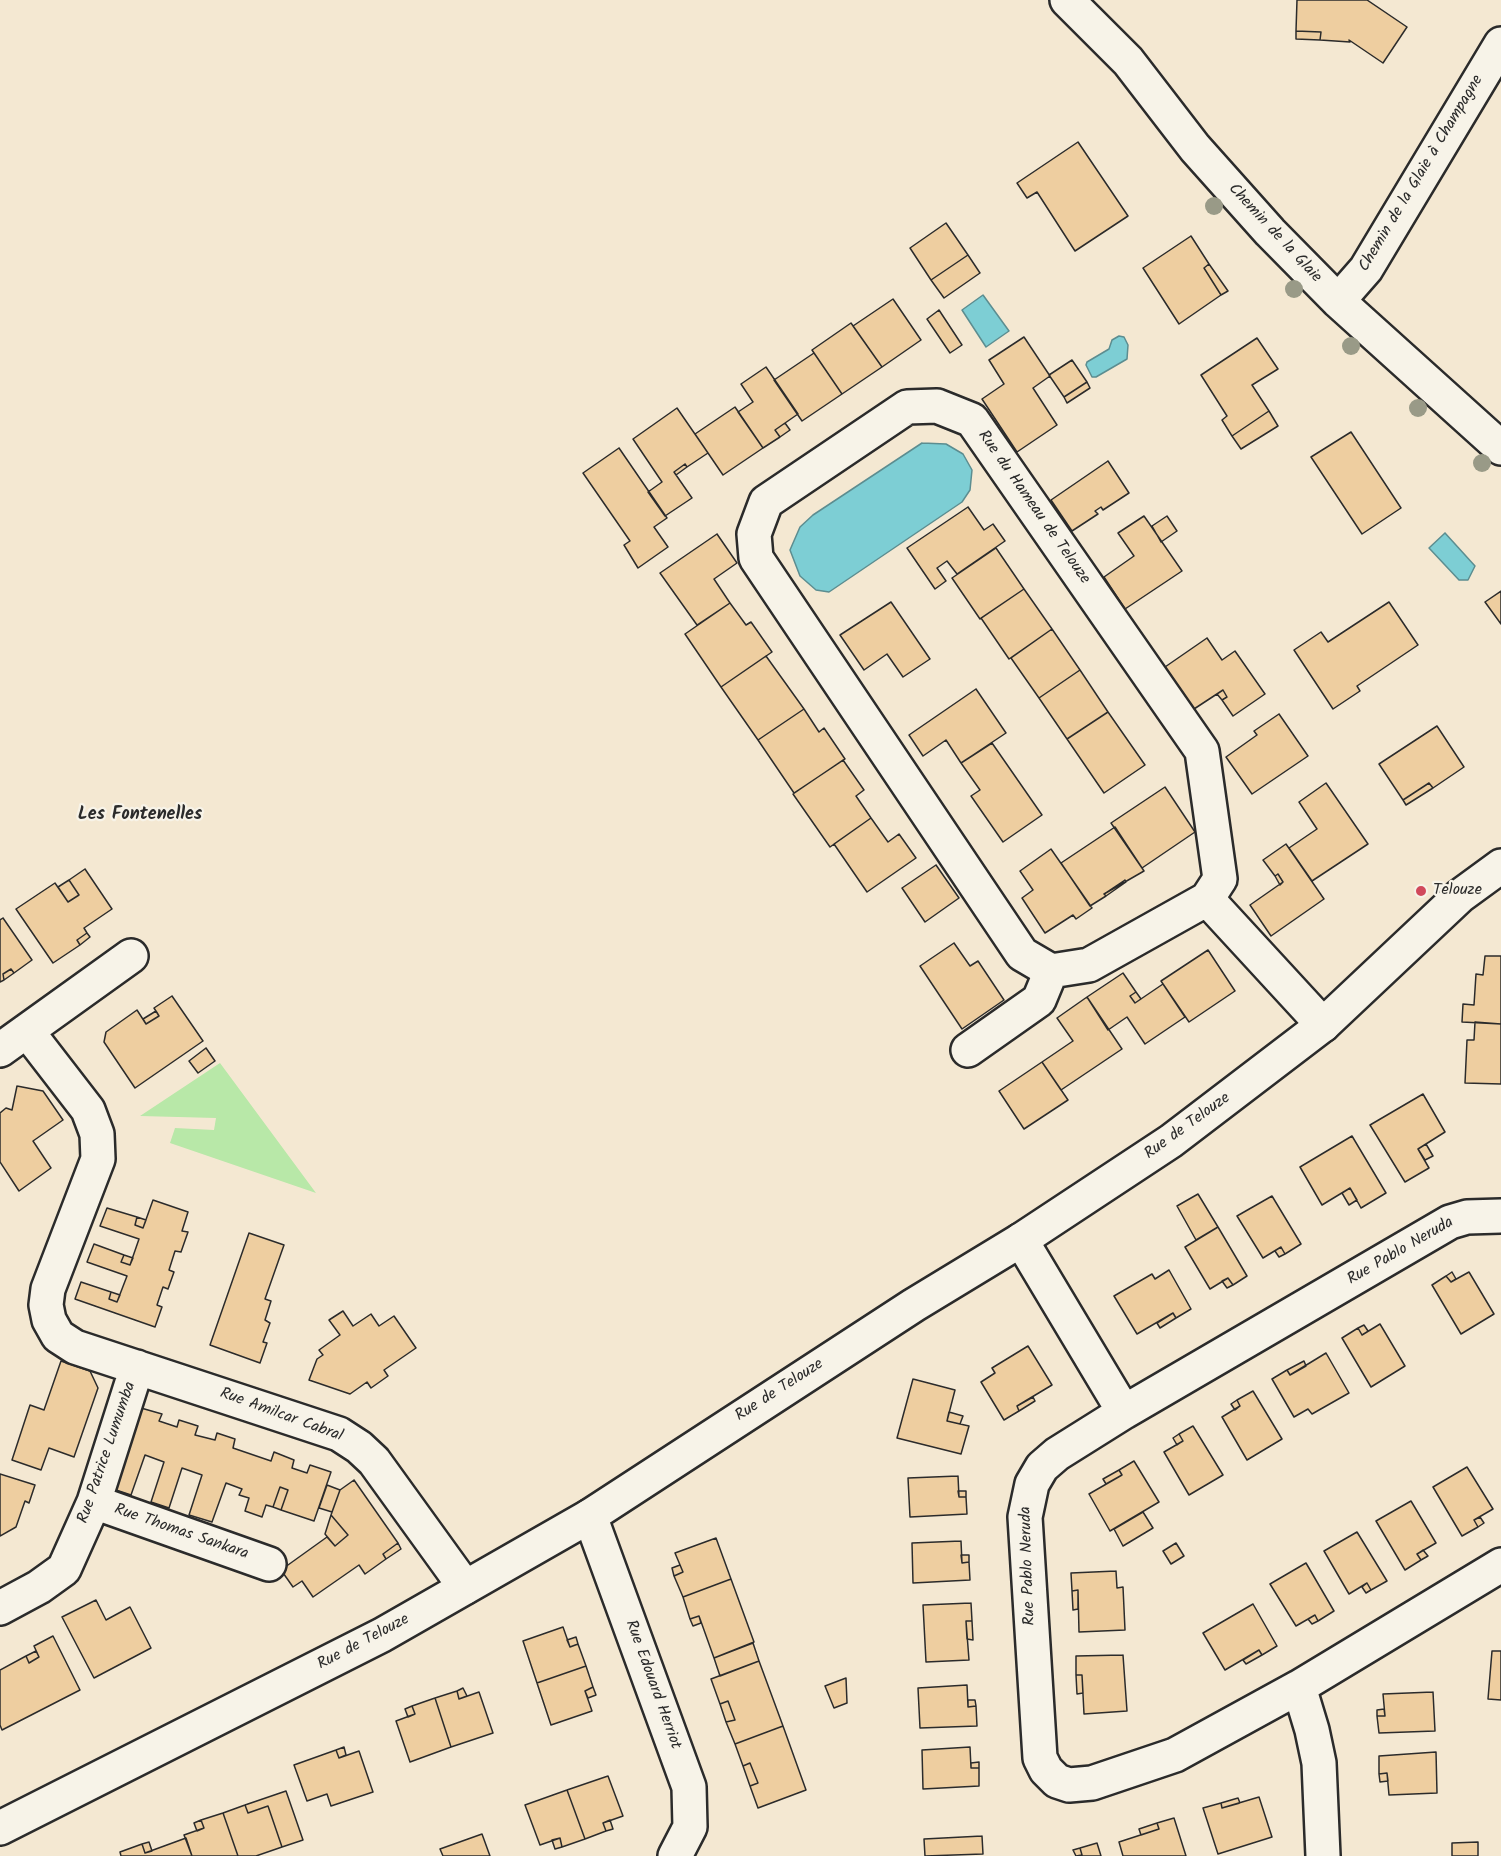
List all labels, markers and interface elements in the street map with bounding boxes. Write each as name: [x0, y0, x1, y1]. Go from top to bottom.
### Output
street label: Chemin de la Glaie à Champagne: [1356, 72, 1488, 276]
street label: Chemin de la Glaie: [1223, 180, 1325, 288]
street label: Rue du Hameau de Telouze: [973, 428, 1093, 588]
district label: Les Fontenelles: [78, 805, 202, 827]
place label: Telouze: [1433, 881, 1482, 901]
marker: Telouze: [1414, 884, 1428, 898]
street label: Rue de Telouze: [1141, 1090, 1235, 1164]
street label: Rue Pablo Neruda: [1345, 1214, 1457, 1290]
street label: Rue de Telouze: [732, 1355, 828, 1427]
street label: Rue Patrice Lumumba: [75, 1380, 141, 1526]
street label: Rue Amilcar Cabral: [217, 1385, 345, 1447]
street label: Rue Thomas Sankara: [111, 1501, 251, 1565]
street label: Rue Pablo Neruda: [1017, 1506, 1041, 1626]
street label: Rue de Telouze: [315, 1611, 413, 1675]
street label: Rue Edouard Herriot: [620, 1618, 684, 1752]

